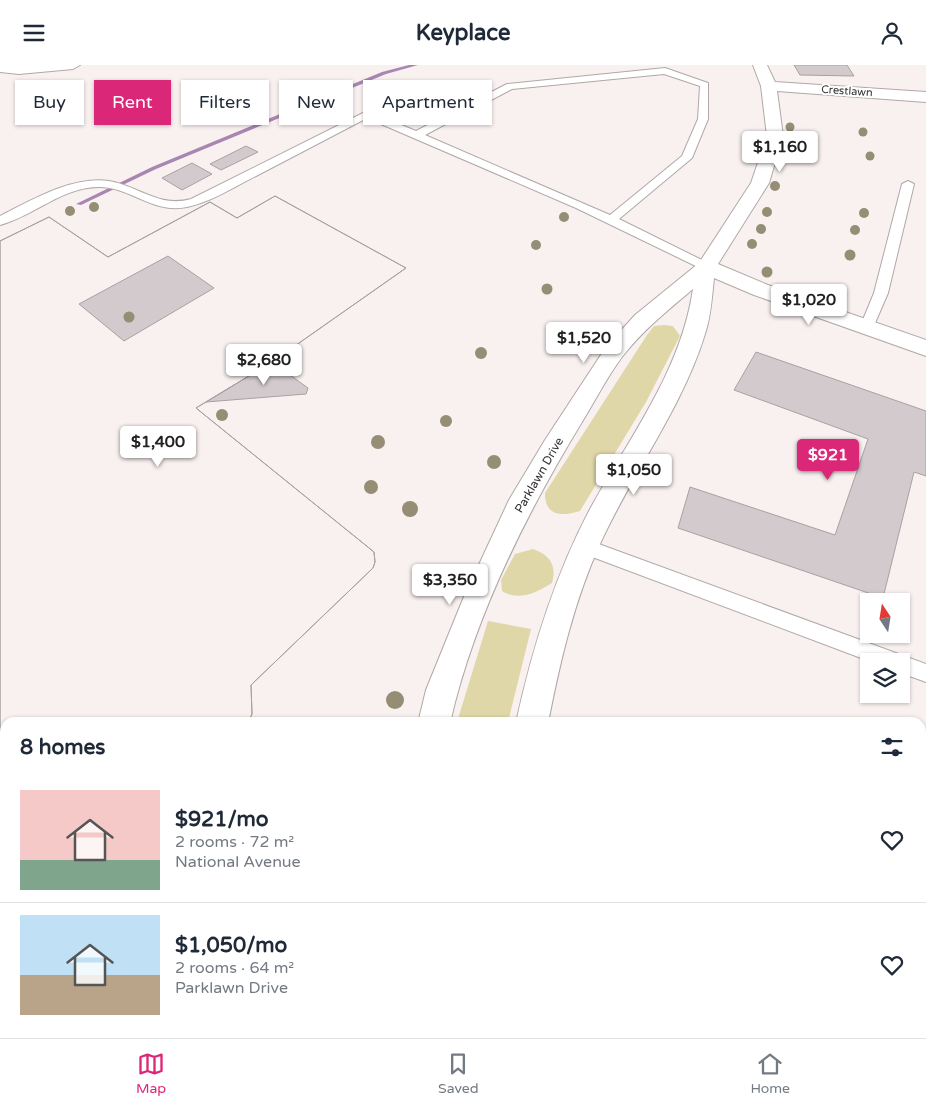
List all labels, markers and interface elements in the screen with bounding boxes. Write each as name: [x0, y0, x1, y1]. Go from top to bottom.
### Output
icon: menu: [20, 19, 48, 47]
icon: person: [878, 19, 906, 47]
text: Keyplace: [416, 20, 510, 46]
chip: Buy: [15, 80, 84, 125]
chip: Rent: [94, 80, 171, 125]
chip: Filters: [181, 80, 269, 125]
chip: New: [279, 80, 353, 125]
chip: Apartment: [363, 80, 492, 125]
street label: Crestlawn: [821, 83, 873, 99]
pin: $1,160: [739, 131, 821, 173]
text: $1,160: [753, 137, 807, 157]
pin: $1,020: [768, 283, 850, 326]
text: $1,020: [782, 290, 836, 310]
pin: $1,520: [543, 321, 625, 364]
text: $1,520: [557, 328, 611, 348]
pin: $2,680: [223, 343, 305, 386]
text: $2,680: [237, 350, 291, 370]
pin: $1,400: [117, 425, 199, 468]
text: $1,400: [131, 432, 185, 452]
street label: Parklawn Drive: [512, 435, 566, 515]
pin: $921: [798, 439, 858, 481]
text: $921: [808, 445, 848, 465]
pin: $1,050: [593, 453, 675, 496]
text: $1,050: [607, 460, 661, 480]
pin: $3,350: [409, 563, 491, 606]
text: $3,350: [423, 570, 477, 590]
north arrow: [860, 593, 910, 643]
map controls: [860, 593, 910, 703]
button: layers: [860, 653, 910, 703]
icon: filters: [878, 733, 906, 761]
text: 8 homes: [20, 735, 105, 760]
text: $921/mo: [175, 807, 269, 832]
icon: home: [60, 810, 120, 870]
icon: heart: [878, 826, 906, 854]
text: 2 rooms · 72 m²: [175, 832, 294, 852]
text: National Avenue: [175, 852, 301, 872]
text: $1,050/mo: [175, 933, 287, 958]
icon: home: [60, 935, 120, 995]
icon: heart: [878, 951, 906, 979]
text: 2 rooms · 64 m²: [175, 958, 294, 978]
text: Parklawn Drive: [175, 978, 288, 998]
tab: Map: [136, 1050, 166, 1097]
tab: Saved: [438, 1050, 479, 1097]
tab: Home: [750, 1050, 790, 1097]

